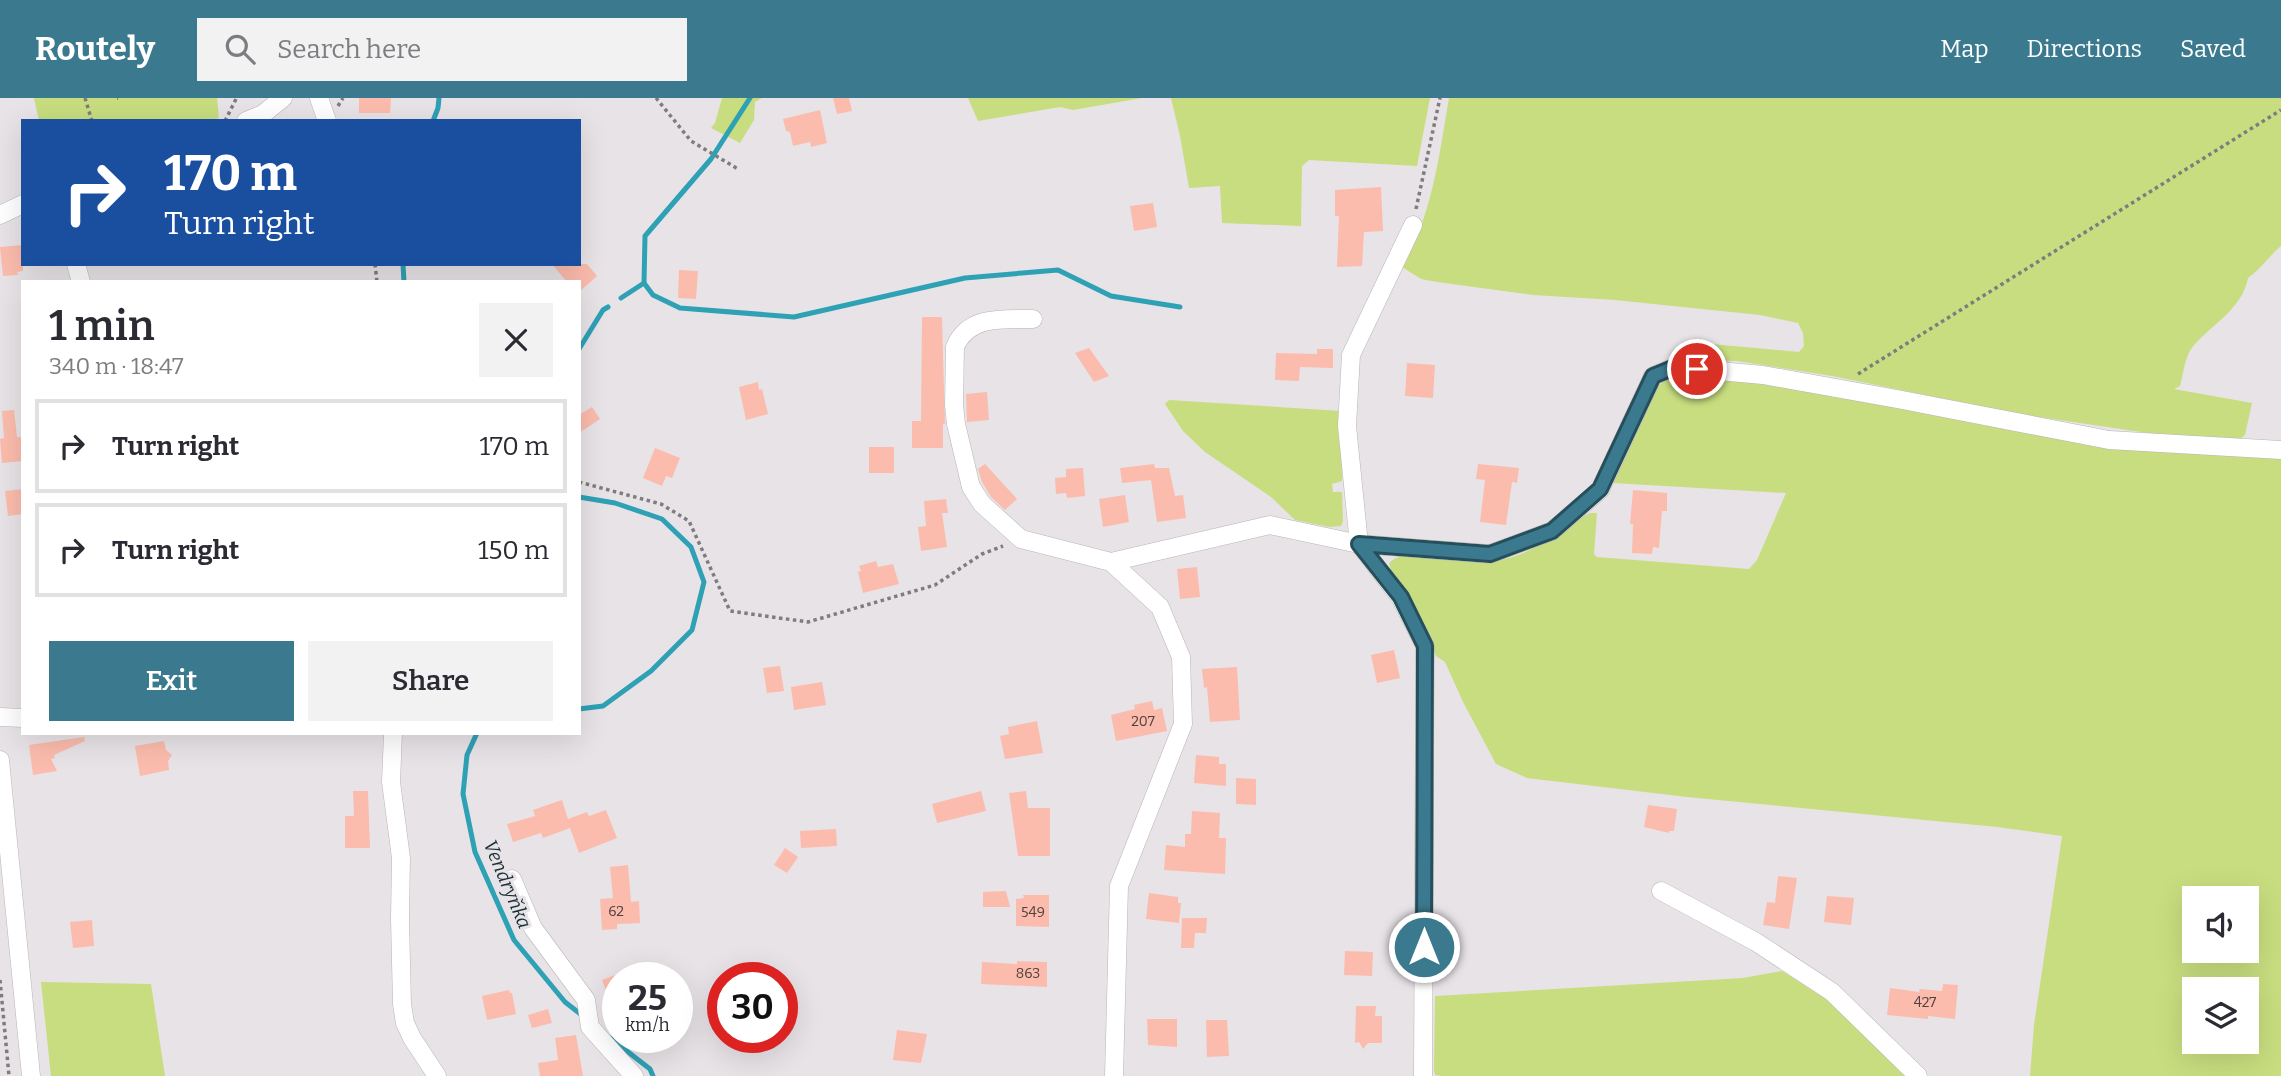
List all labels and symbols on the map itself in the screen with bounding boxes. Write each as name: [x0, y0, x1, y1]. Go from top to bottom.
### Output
pin: [1667, 339, 1727, 399]
house number: 207: [1131, 713, 1155, 730]
water label: Vendryňka: [479, 837, 536, 932]
house number: 62: [608, 903, 624, 920]
house number: 549: [1021, 904, 1045, 921]
position arrow: [1387, 910, 1461, 984]
speed limit sign: 30: [707, 962, 798, 1053]
house number: 863: [1016, 965, 1040, 982]
house number: 427: [1914, 994, 1936, 1011]

